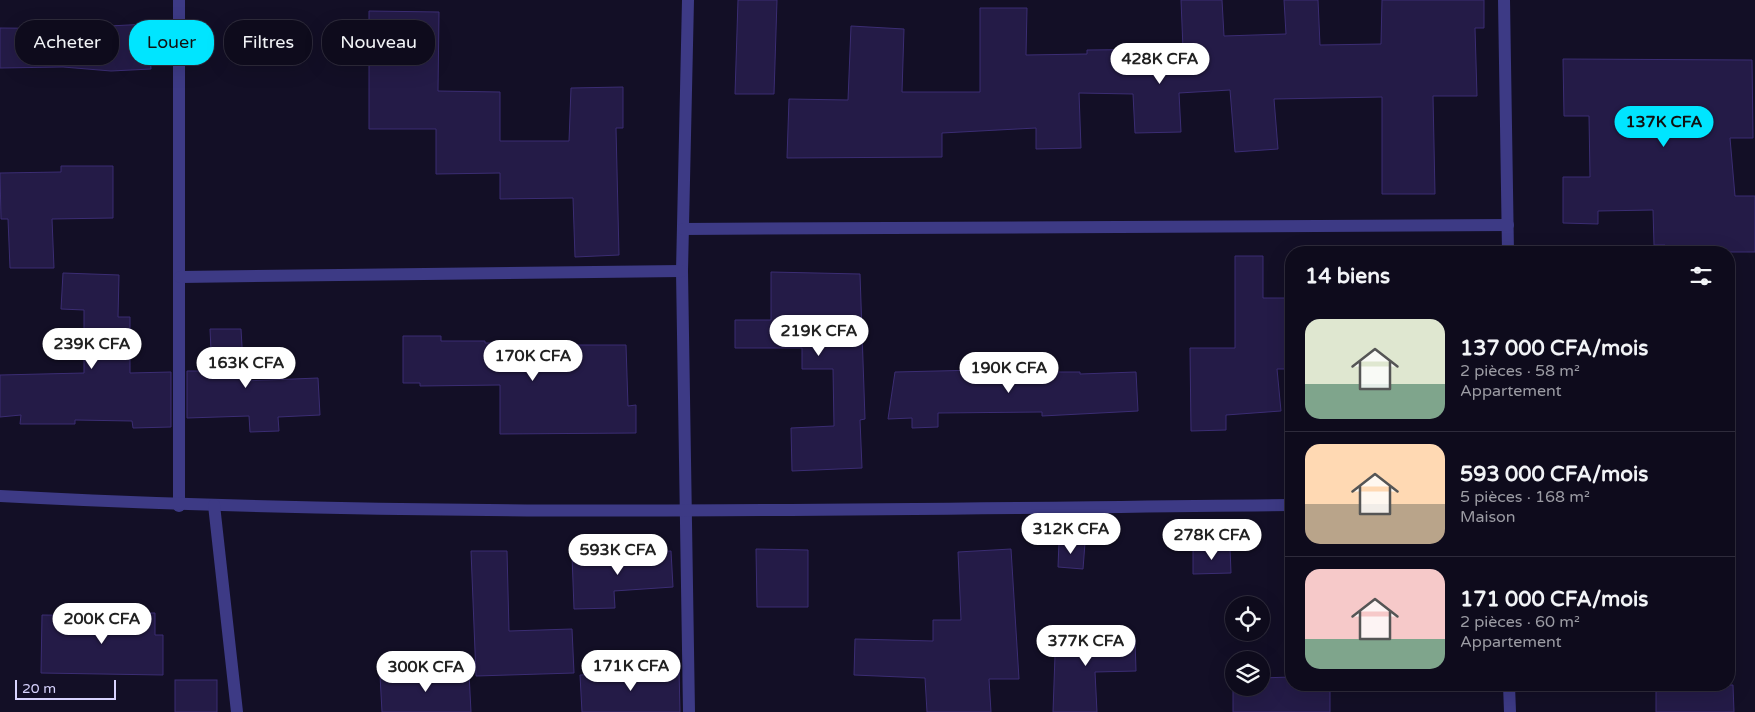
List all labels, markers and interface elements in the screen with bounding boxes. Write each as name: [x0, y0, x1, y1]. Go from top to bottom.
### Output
chip: Acheter: [15, 20, 119, 65]
chip: Louer: [129, 20, 214, 65]
chip: Filtres: [224, 20, 312, 65]
chip: Nouveau: [322, 20, 435, 65]
pin: 428K CFA: [1108, 42, 1212, 85]
text: 428K CFA: [1122, 49, 1198, 69]
pin: 137K CFA: [1612, 106, 1716, 148]
text: 137K CFA: [1626, 112, 1702, 132]
icon: filters: [1687, 262, 1715, 290]
text: 14 biens: [1305, 264, 1390, 289]
pin: 219K CFA: [767, 314, 871, 357]
text: 219K CFA: [781, 321, 857, 341]
pin: 239K CFA: [40, 328, 144, 370]
text: 239K CFA: [54, 334, 130, 354]
text: 137 000 CFA/mois: [1460, 336, 1648, 361]
icon: home: [1345, 339, 1405, 399]
pin: 170K CFA: [481, 340, 585, 382]
pin: 163K CFA: [194, 346, 298, 389]
text: 170K CFA: [495, 346, 571, 366]
pin: 190K CFA: [957, 352, 1061, 394]
text: 163K CFA: [208, 353, 284, 373]
text: 190K CFA: [971, 358, 1047, 378]
text: 2 pièces · 58 m²: [1460, 361, 1580, 381]
text: Appartement: [1460, 381, 1562, 401]
text: 593 000 CFA/mois: [1460, 462, 1648, 487]
icon: home: [1345, 464, 1405, 524]
text: 5 pièces · 168 m²: [1460, 487, 1590, 507]
text: Maison: [1460, 507, 1516, 527]
pin: 312K CFA: [1019, 512, 1123, 555]
pin: 278K CFA: [1160, 518, 1264, 561]
text: 312K CFA: [1033, 519, 1109, 539]
text: 278K CFA: [1174, 525, 1250, 545]
pin: 593K CFA: [566, 534, 670, 576]
text: 593K CFA: [580, 540, 656, 560]
text: 171 000 CFA/mois: [1460, 587, 1648, 612]
icon: home: [1345, 589, 1405, 649]
map controls: [1225, 596, 1270, 696]
button: locate: [1225, 596, 1270, 641]
pin: 200K CFA: [50, 602, 154, 645]
text: 200K CFA: [64, 609, 140, 629]
text: 2 pièces · 60 m²: [1460, 612, 1580, 632]
pin: 377K CFA: [1034, 624, 1138, 667]
text: 377K CFA: [1048, 631, 1124, 651]
text: Appartement: [1460, 632, 1562, 652]
pin: 300K CFA: [374, 650, 478, 693]
pin: 171K CFA: [579, 650, 683, 692]
button: layers: [1225, 651, 1270, 696]
text: 171K CFA: [593, 656, 669, 676]
text: 300K CFA: [388, 657, 464, 677]
scale bar: [15, 677, 116, 700]
text: 20 m: [22, 680, 56, 697]

